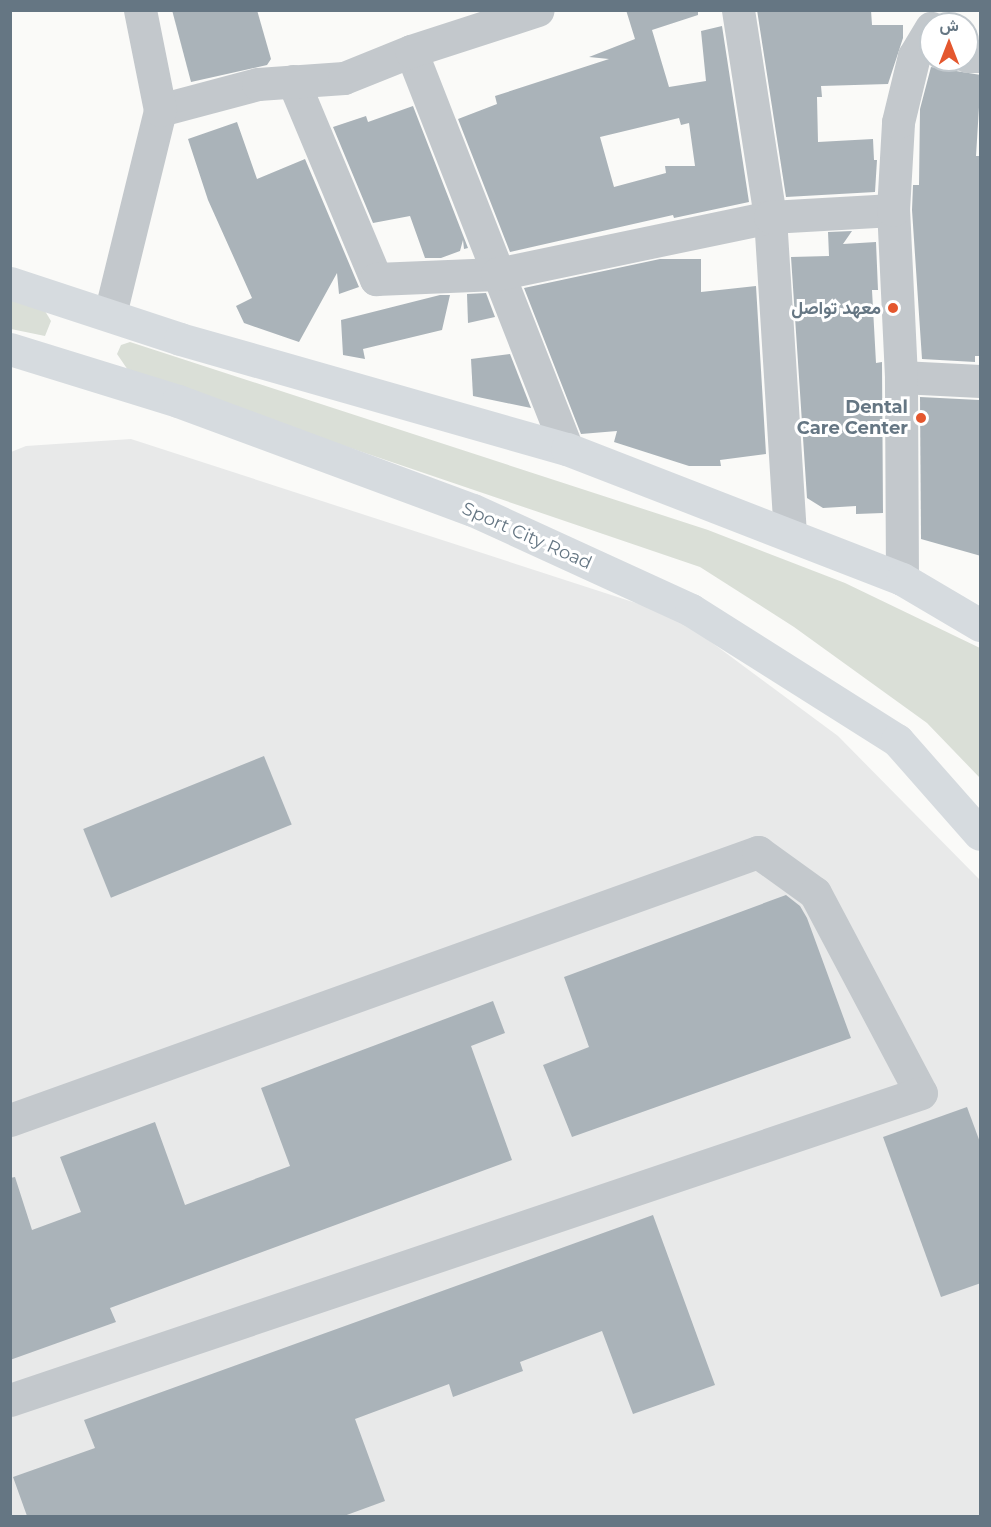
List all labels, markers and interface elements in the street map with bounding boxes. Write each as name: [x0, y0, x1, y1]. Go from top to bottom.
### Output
north arrow: [919, 12, 979, 72]
text: ش: [939, 16, 959, 35]
place label: معهد تواصل: [791, 297, 881, 319]
marker: معهد تواصل: [886, 301, 900, 315]
place label: Dental Care Center: [797, 397, 908, 440]
marker: Dental Care Center: [912, 409, 930, 427]
street label: Sport City Road: [459, 498, 595, 574]

